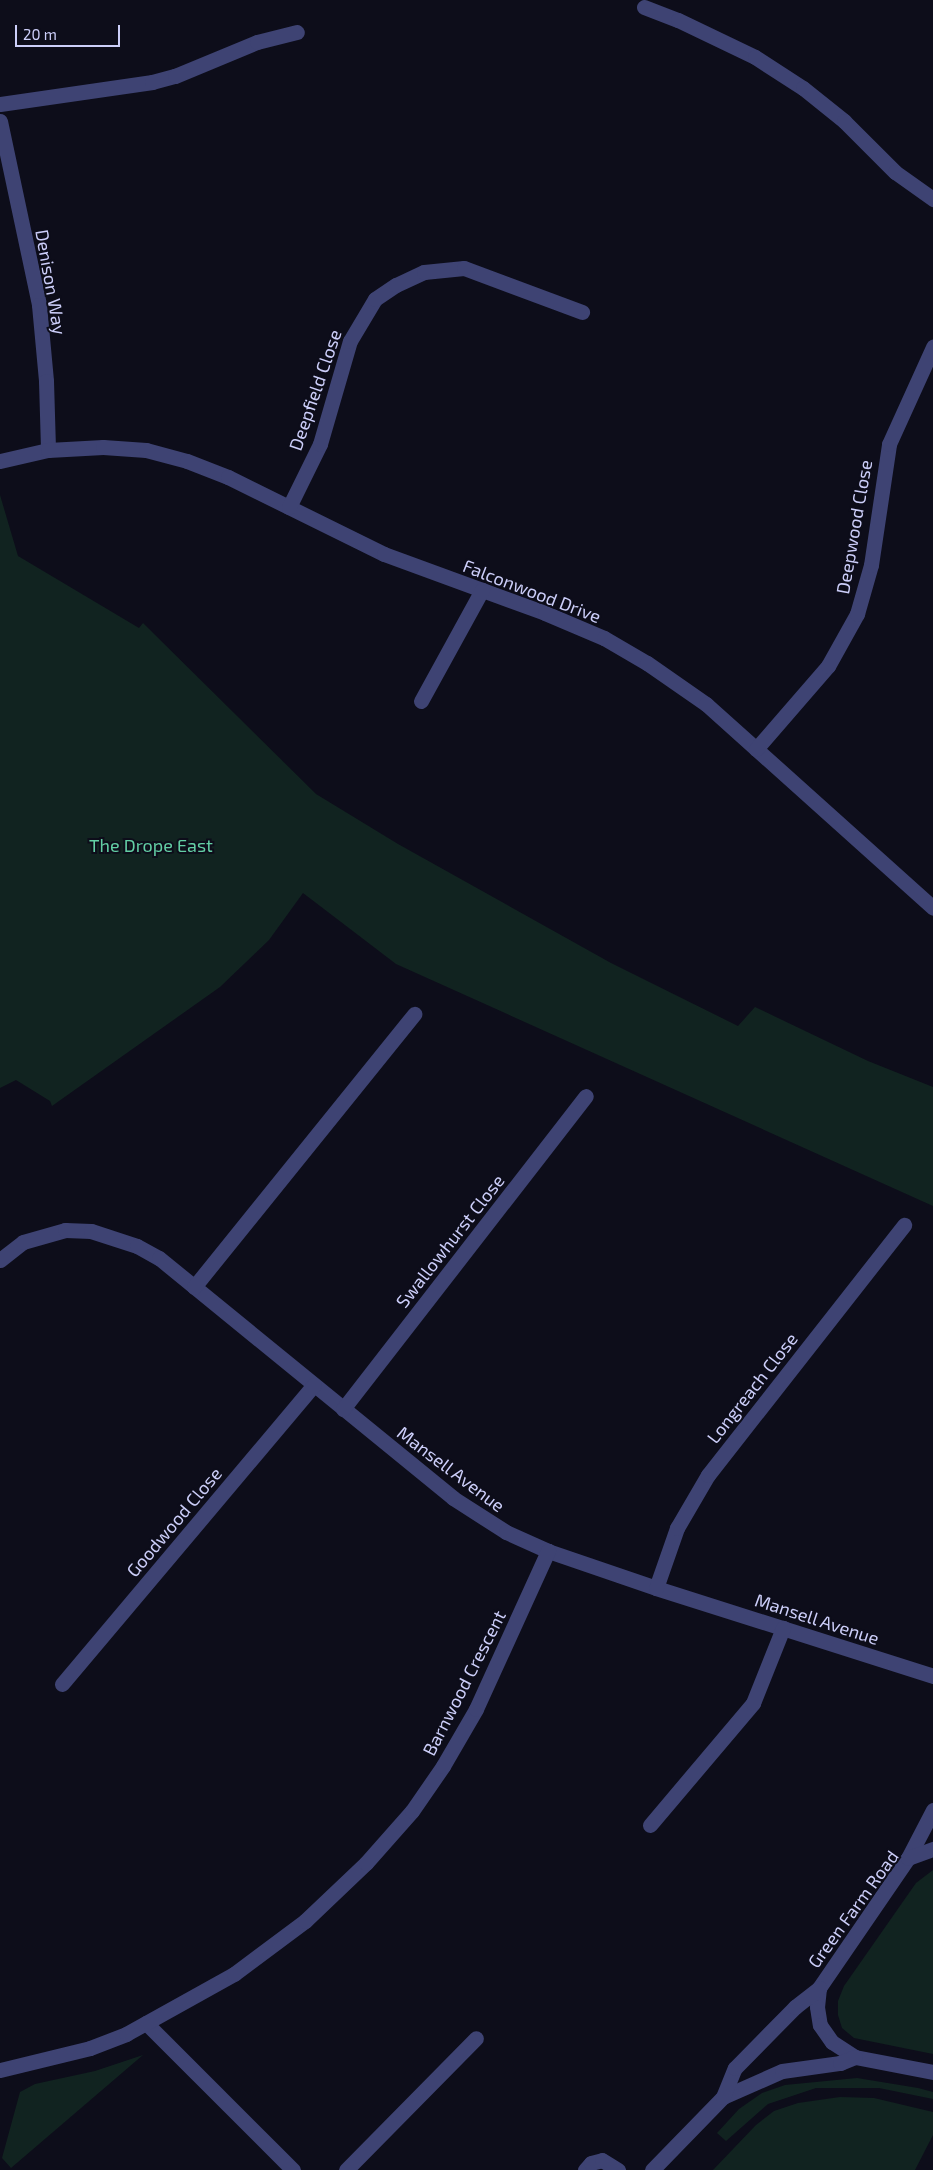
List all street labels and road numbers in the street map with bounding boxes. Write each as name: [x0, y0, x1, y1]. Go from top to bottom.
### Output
street label: Denison Way: [31, 228, 71, 336]
street label: Deepfield Close: [284, 327, 346, 453]
street label: Deepwood Close: [832, 458, 876, 596]
street label: Falconwood Drive: [460, 555, 604, 627]
street label: Swallowhurst Close: [391, 1170, 509, 1312]
street label: Longreach Close: [702, 1328, 802, 1448]
street label: Mansell Avenue: [393, 1421, 509, 1517]
street label: Goodwood Close: [122, 1463, 226, 1581]
street label: Mansell Avenue: [752, 1589, 882, 1649]
street label: Barnwood Crescent: [418, 1607, 510, 1759]
street label: Green Farm Road: [803, 1846, 903, 1972]

